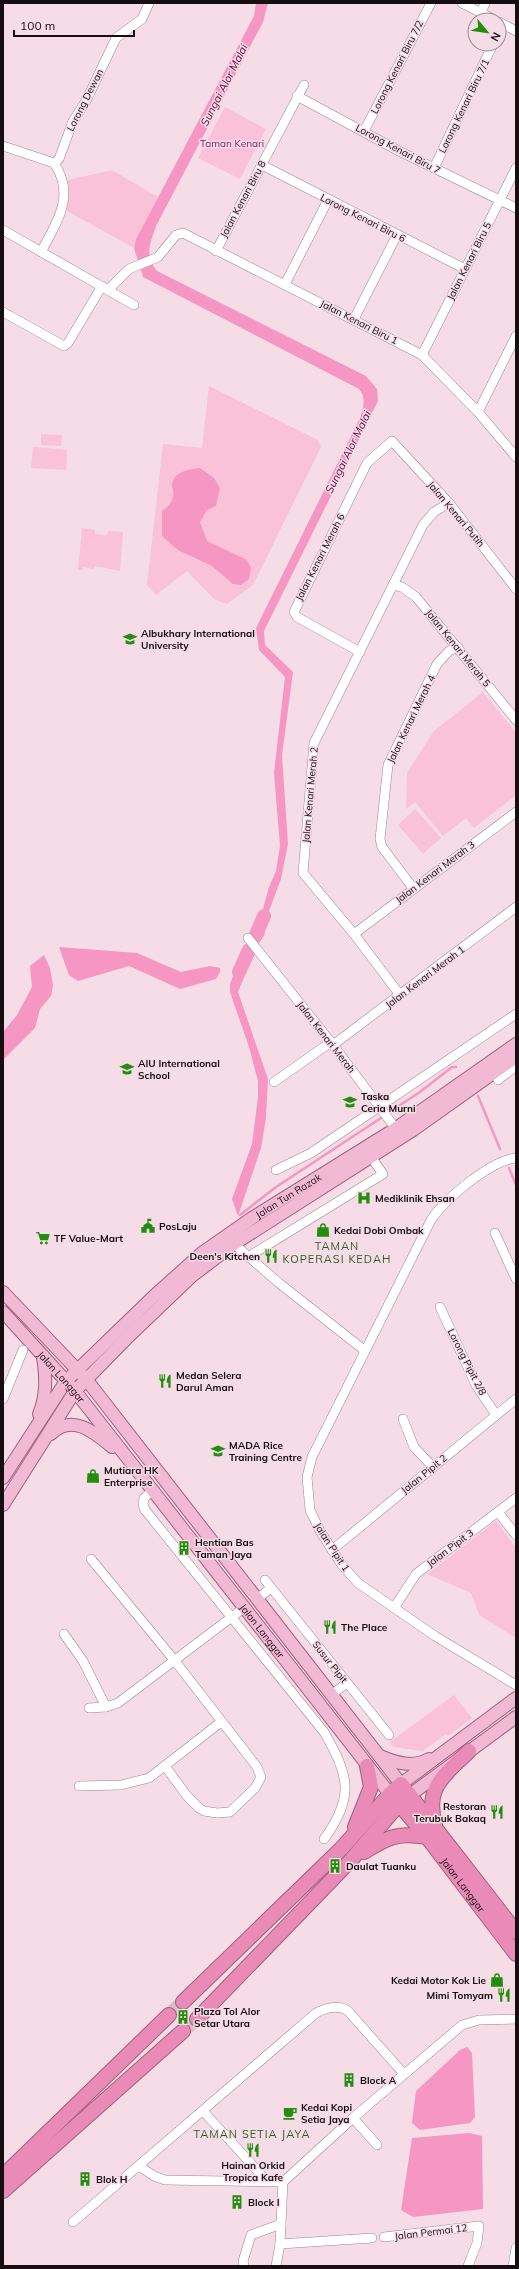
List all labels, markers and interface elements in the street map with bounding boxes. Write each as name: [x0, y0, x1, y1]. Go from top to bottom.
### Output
scale bar: [14, 12, 134, 38]
north arrow: [467, 12, 507, 52]
text: 100 m: [20, 18, 55, 33]
street label: Lorong Kenari Biru 7/2: [368, 18, 426, 116]
text: N: [488, 30, 504, 44]
water label: Sungai Alor Malai: [197, 41, 251, 128]
street label: Lorong Kenari Biru 7/1: [436, 57, 492, 155]
street label: Lorong Dewan: [64, 67, 106, 133]
street label: Lorong Kenari Biru 7: [353, 121, 443, 177]
park label: Taman Kenari: [200, 137, 264, 150]
street label: Jalan Kenari Biru 8: [217, 158, 269, 240]
street label: Lorong Kenari Biru 6: [318, 191, 408, 245]
street label: Jalan Kenari Biru 5: [444, 220, 494, 302]
street label: Jalan Kenari Biru 1: [318, 297, 400, 347]
water label: Sungai Alor Malai: [322, 408, 374, 496]
street label: Jalan Kenari Putih: [425, 478, 487, 550]
street label: Jalan Kenari Merah 6: [292, 511, 348, 603]
street label: Jalan Kenari Merah 5: [423, 606, 493, 690]
place label: Albukhary International University: [141, 627, 255, 652]
school or university icon: Albukhary International University: [122, 631, 138, 647]
street label: Jalan Kenari Merah 4: [384, 673, 438, 765]
street label: Jalan Kenari Merah 2: [299, 746, 321, 844]
street label: Jalan Kenari Merah 3: [393, 838, 477, 906]
street label: Jalan Kenari Merah 1: [383, 943, 467, 1011]
street label: Jalan Kenari Merah: [294, 998, 358, 1076]
place label: AIU International School: [138, 1057, 220, 1082]
school or university icon: AIU International School: [119, 1061, 135, 1077]
place label: Taska Ceria Murni: [361, 1090, 416, 1115]
school or university icon: Taska Ceria Murni: [342, 1094, 358, 1110]
street label: Jalan Tun Razak: [253, 1170, 324, 1221]
hospital icon: Mediklinik Ehsan: [356, 1190, 372, 1206]
place label: Mediklinik Ehsan: [375, 1192, 455, 1205]
public building icon: PosLaju: [140, 1218, 156, 1234]
place label: PosLaju: [159, 1220, 197, 1233]
shop icon: Kedai Dobi Ombak: [315, 1222, 331, 1238]
place label: Kedai Dobi Ombak: [334, 1224, 424, 1237]
supermarket icon: TF Value-Mart: [35, 1230, 51, 1246]
place label: TF Value-Mart: [54, 1232, 123, 1245]
district label: TAMAN KOPERASI KEDAH: [283, 1239, 391, 1266]
restaurant icon: Deen's Kitchen: [263, 1248, 279, 1264]
place label: Deen's Kitchen: [190, 1250, 260, 1263]
street label: Lorong Pipit 2/8: [445, 1326, 489, 1398]
street label: Jalan Langgar: [35, 1348, 88, 1405]
place label: Medan Selera Darul Aman: [176, 1369, 241, 1394]
restaurant icon: Medan Selera Darul Aman: [157, 1373, 173, 1389]
place label: MADA Rice Training Centre: [229, 1439, 302, 1464]
school or university icon: MADA Rice Training Centre: [210, 1443, 226, 1459]
street label: Jalan Pipit 2: [398, 1451, 450, 1497]
place label: Mutiara HK Enterprise: [104, 1464, 159, 1489]
shop icon: Mutiara HK Enterprise: [85, 1468, 101, 1484]
street label: Jalan Pipit 1: [311, 1520, 353, 1574]
street label: Jalan Pipit 3: [424, 1526, 476, 1570]
place label: Hentian Bas Taman Jaya: [195, 1536, 254, 1561]
building icon: Hentian Bas Taman Jaya: [176, 1540, 192, 1556]
street label: Jalan Langgar: [237, 1601, 288, 1661]
restaurant icon: The Place: [322, 1619, 338, 1635]
place label: The Place: [341, 1621, 388, 1634]
street label: Susur Pipit: [310, 1638, 351, 1686]
place label: Restoran Terubuk Bakaq: [414, 1800, 486, 1825]
restaurant icon: Restoran Terubuk Bakaq: [489, 1804, 505, 1820]
street label: Jalan Langgar: [438, 1855, 488, 1915]
building icon: Daulat Tuanku: [327, 1858, 343, 1874]
place label: Daulat Tuanku: [346, 1860, 416, 1873]
shop icon: Kedai Motor Kok Lie: [489, 1972, 505, 1988]
place label: Kedai Motor Kok Lie: [391, 1974, 487, 1987]
restaurant icon: Mimi Tomyam: [496, 1987, 512, 2003]
place label: Mimi Tomyam: [427, 1989, 493, 2002]
place label: Plaza Tol Alor Setar Utara: [194, 2005, 260, 2030]
building icon: Plaza Tol Alor Setar Utara: [175, 2009, 191, 2025]
building icon: Block A: [341, 2072, 357, 2088]
place label: Block A: [360, 2074, 397, 2087]
place label: Kedai Kopi Setia Jaya: [301, 2101, 352, 2126]
cafe icon: Kedai Kopi Setia Jaya: [282, 2105, 298, 2121]
district label: TAMAN SETIA JAYA: [193, 2127, 311, 2141]
restaurant icon: Hainan Orkid Tropica Kafe: [245, 2142, 261, 2158]
place label: Hainan Orkid Tropica Kafe: [221, 2159, 285, 2184]
building icon: Blok H: [77, 2171, 93, 2187]
place label: Blok H: [96, 2173, 127, 2186]
building icon: Block I: [229, 2194, 245, 2210]
place label: Block I: [248, 2196, 280, 2209]
street label: Jalan Permai 12: [394, 2221, 468, 2243]

